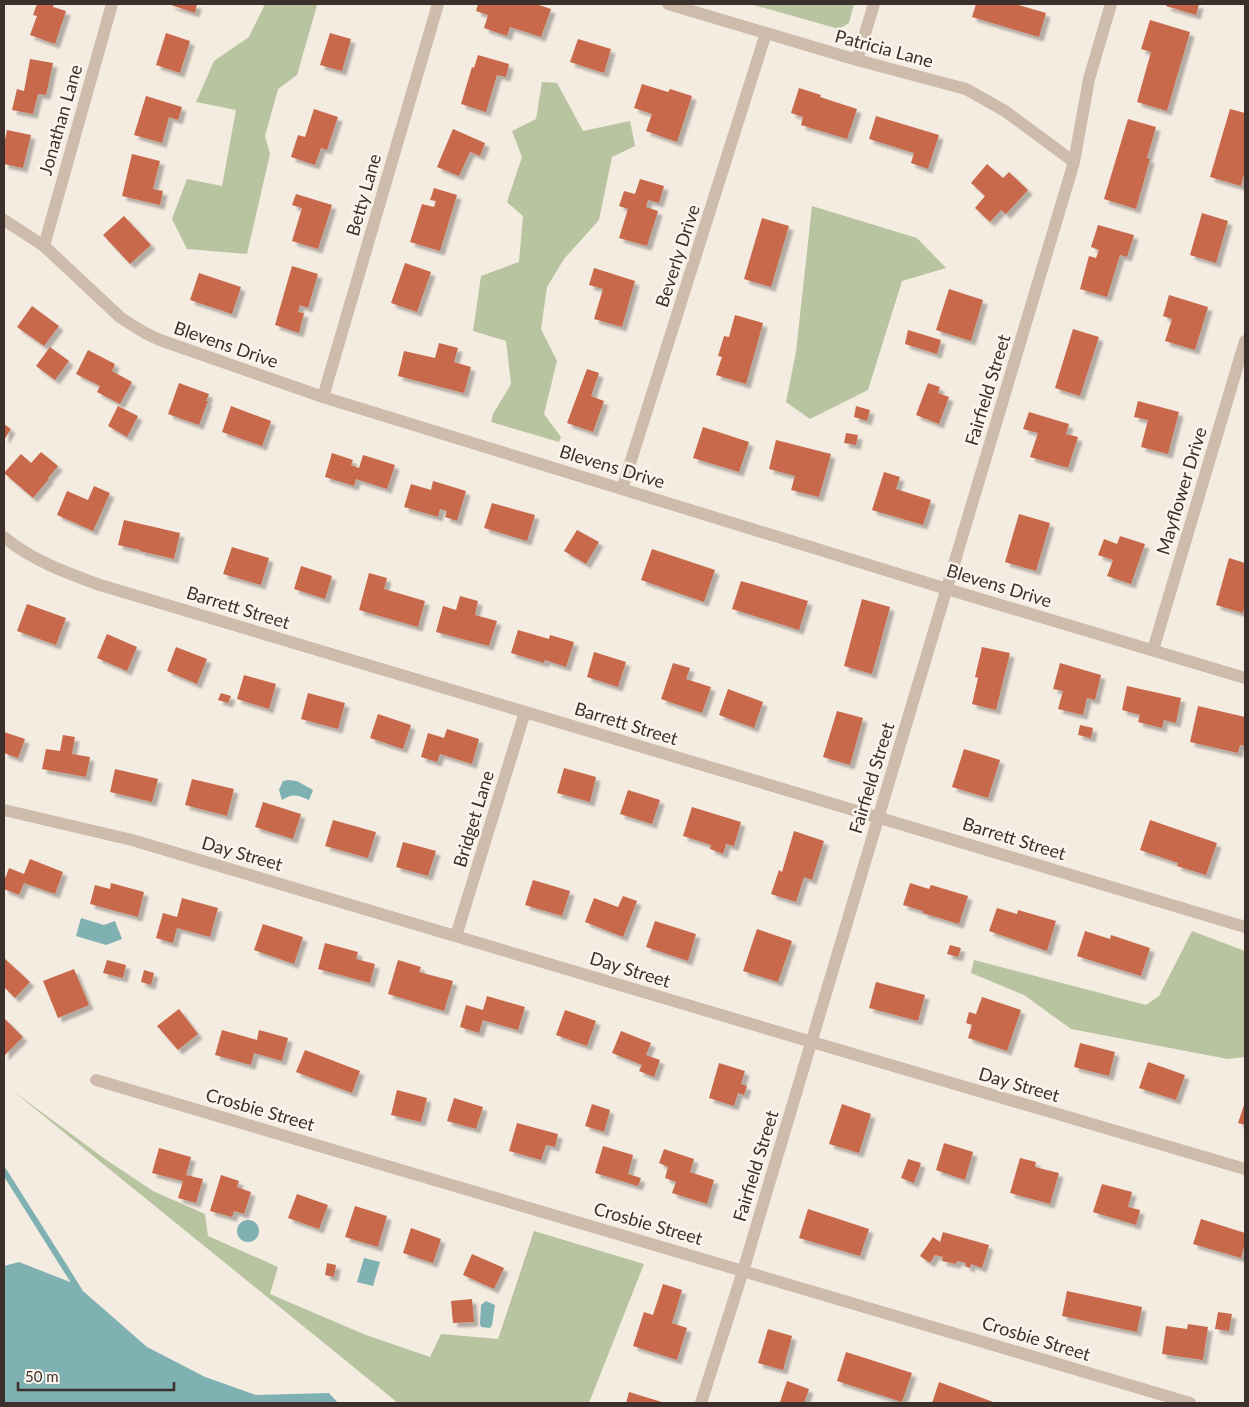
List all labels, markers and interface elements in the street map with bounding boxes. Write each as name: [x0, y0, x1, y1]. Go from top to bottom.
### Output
street label: Patricia Lane: [833, 24, 936, 72]
street label: Jonathan Lane: [34, 62, 86, 178]
street label: Betty Lane: [341, 151, 385, 238]
street label: Beverly Drive: [650, 202, 704, 310]
street label: Blevens Drive: [171, 316, 281, 372]
street label: Fairfield Street: [960, 331, 1015, 448]
street label: Mayflower Drive: [1151, 424, 1211, 557]
street label: Blevens Drive: [557, 440, 668, 492]
street label: Blevens Drive: [944, 559, 1055, 611]
street label: Barrett Street: [184, 581, 293, 633]
street label: Barrett Street: [572, 697, 681, 749]
street label: Fairfield Street: [844, 719, 899, 836]
street label: Bridget Lane: [448, 768, 498, 870]
street label: Barrett Street: [960, 812, 1069, 864]
street label: Day Street: [199, 831, 286, 875]
street label: Day Street: [587, 946, 674, 992]
street label: Day Street: [976, 1062, 1063, 1106]
street label: Crosbie Street: [203, 1083, 318, 1135]
street label: Fairfield Street: [728, 1107, 783, 1224]
street label: Crosbie Street: [591, 1197, 706, 1249]
street label: Crosbie Street: [979, 1311, 1094, 1365]
scale bar: [18, 1360, 174, 1392]
text: 50 m: [25, 1367, 59, 1385]

